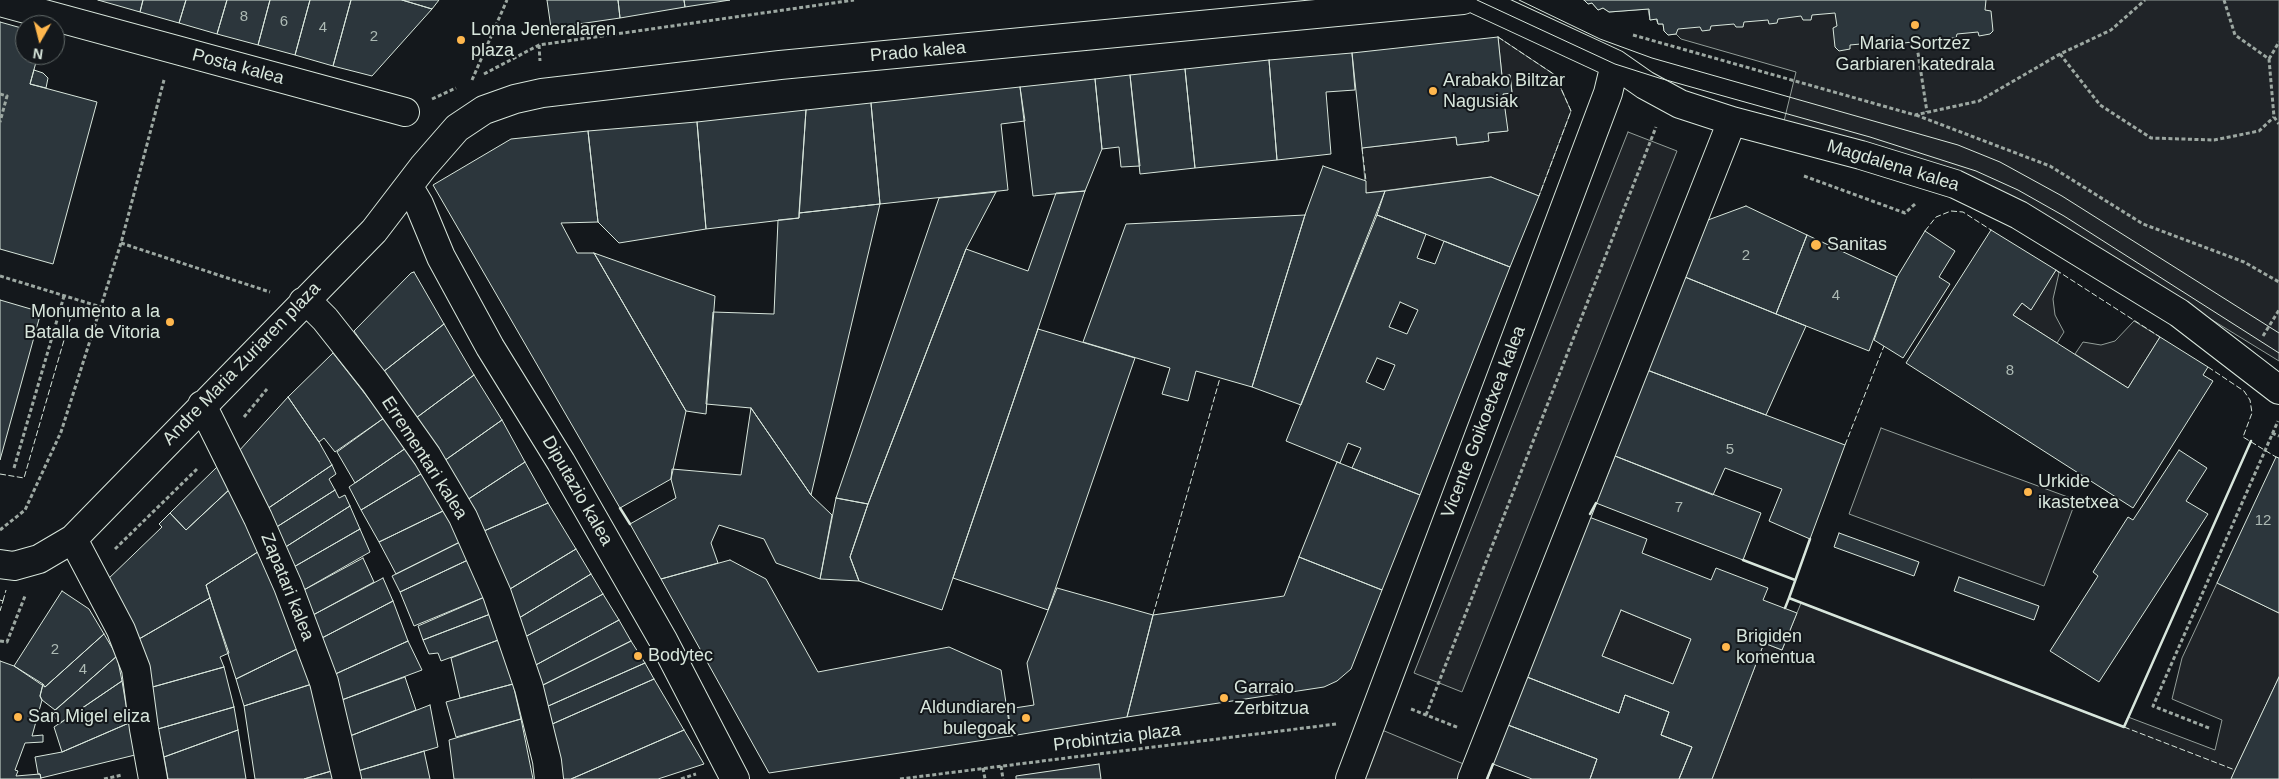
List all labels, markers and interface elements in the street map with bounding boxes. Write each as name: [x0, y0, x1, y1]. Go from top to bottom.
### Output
house number: 8: [240, 8, 248, 26]
house number: 6: [280, 13, 288, 31]
north arrow: [15, 15, 65, 65]
house number: 4: [319, 19, 327, 37]
place label: Loma Jeneralaren plaza: [471, 19, 616, 62]
marker: Maria Sortzez Garbiaren katedrala: [1909, 19, 1921, 31]
house number: 2: [370, 28, 378, 46]
place label: Maria Sortzez Garbiaren katedrala: [1835, 33, 1995, 76]
marker: Loma Jeneralaren plaza: [455, 34, 467, 46]
street label: Prado kalea: [869, 37, 967, 67]
street label: Posta kalea: [190, 44, 286, 90]
text: N: [32, 45, 44, 62]
place label: Arabako Biltzar Nagusiak: [1443, 70, 1565, 112]
marker: Arabako Biltzar Nagusiak: [1427, 85, 1439, 97]
street label: Magdalena kalea: [1824, 136, 1962, 196]
place label: Sanitas: [1827, 234, 1887, 256]
marker: Sanitas: [1809, 238, 1823, 252]
house number: 2: [1742, 247, 1750, 265]
street label: Andre Maria Zuriaren plaza: [158, 278, 326, 450]
house number: 4: [1832, 287, 1840, 305]
place label: Monumento a la Batalla de Vitoria: [24, 301, 160, 344]
marker: Monumento a la Batalla de Vitoria: [164, 316, 176, 328]
street label: Vicente Goikoetxea kalea: [1437, 323, 1531, 521]
house number: 8: [2006, 362, 2014, 380]
street label: Errementari kalea: [376, 393, 472, 523]
street label: Diputazio kalea: [537, 432, 617, 550]
house number: 5: [1726, 441, 1734, 459]
place label: Urkide ikastetxea: [2038, 471, 2119, 514]
marker: Urkide ikastetxea: [2022, 486, 2034, 498]
house number: 7: [1675, 499, 1683, 517]
house number: 12: [2255, 512, 2271, 530]
street label: Zapatari kalea: [256, 530, 318, 644]
place label: Brigiden komentua: [1736, 626, 1815, 669]
house number: 2: [51, 641, 59, 659]
marker: Brigiden komentua: [1720, 641, 1732, 653]
place label: Bodytec: [648, 645, 713, 667]
marker: Bodytec: [632, 650, 644, 662]
house number: 4: [79, 661, 87, 679]
place label: Garraio Zerbitzua: [1234, 677, 1309, 720]
marker: Garraio Zerbitzua: [1218, 692, 1230, 704]
place label: Aldundiaren bulegoak: [920, 697, 1016, 740]
place label: San Migel eliza: [28, 706, 150, 728]
marker: San Migel eliza: [12, 711, 24, 723]
marker: Aldundiaren bulegoak: [1020, 712, 1032, 724]
street label: Probintzia plaza: [1052, 719, 1182, 757]

